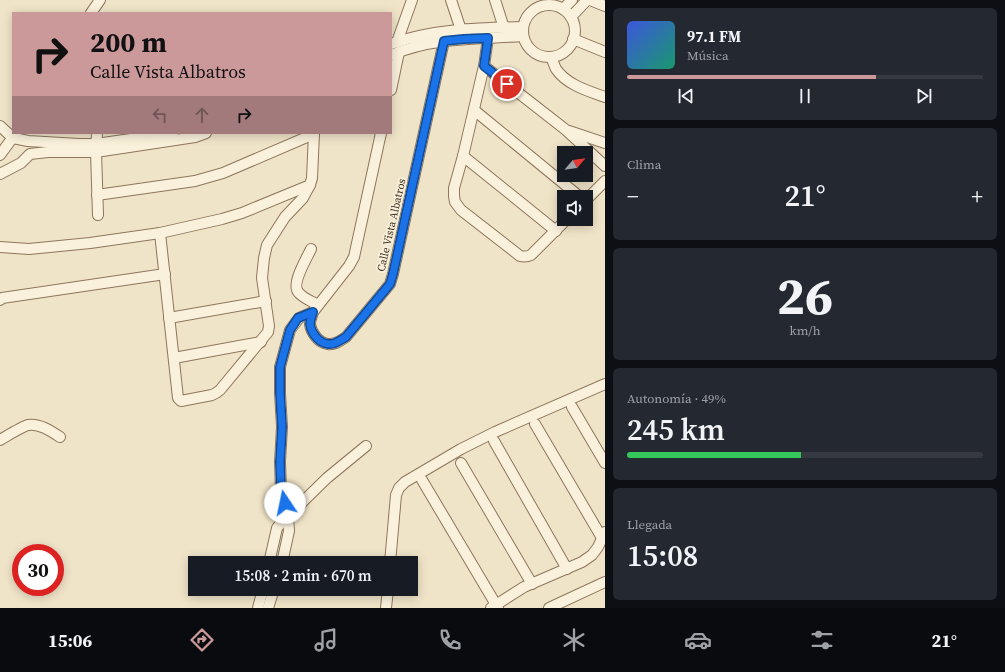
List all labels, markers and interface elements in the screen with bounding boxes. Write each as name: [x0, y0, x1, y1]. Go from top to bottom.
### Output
text: 200 m: [90, 23, 167, 61]
text: 97.1 FM: [687, 26, 741, 47]
icon: right: [24, 28, 76, 80]
text: Música: [687, 47, 729, 64]
text: Calle Vista Albatros: [90, 59, 246, 84]
pin: [490, 67, 524, 101]
icon: arrive: [496, 73, 518, 95]
icon: previous: [675, 85, 697, 107]
icon: pause: [794, 85, 816, 107]
icon: next: [913, 85, 935, 107]
icon: left: [149, 104, 171, 126]
icon: ahead: [191, 104, 213, 126]
icon: right: [233, 104, 255, 126]
north arrow: [557, 146, 593, 182]
map controls: [557, 146, 593, 226]
text: Clima: [627, 156, 661, 173]
text: 21°: [784, 175, 826, 216]
street label: Calle Vista Albatros: [373, 177, 410, 273]
text: −: [627, 181, 639, 211]
text: +: [971, 181, 983, 211]
button: sound: [557, 190, 593, 226]
text: 26: [777, 260, 833, 331]
text: km/h: [790, 322, 820, 339]
text: Autonomía · 49%: [627, 390, 726, 407]
text: 245 km: [627, 409, 725, 450]
position arrow: [264, 482, 306, 524]
text: Llegada: [627, 516, 672, 533]
text: 15:08: [627, 535, 698, 576]
speed limit sign: 30: [12, 544, 64, 596]
text: 15:08 · 2 min · 670 m: [235, 565, 371, 586]
icon: directions: [188, 626, 216, 654]
icon: music: [312, 626, 340, 654]
icon: phone: [436, 626, 464, 654]
icon: climate: [560, 626, 588, 654]
icon: car: [684, 626, 712, 654]
icon: filters: [808, 626, 836, 654]
text: 15:06: [48, 628, 92, 653]
text: 21°: [932, 628, 957, 653]

